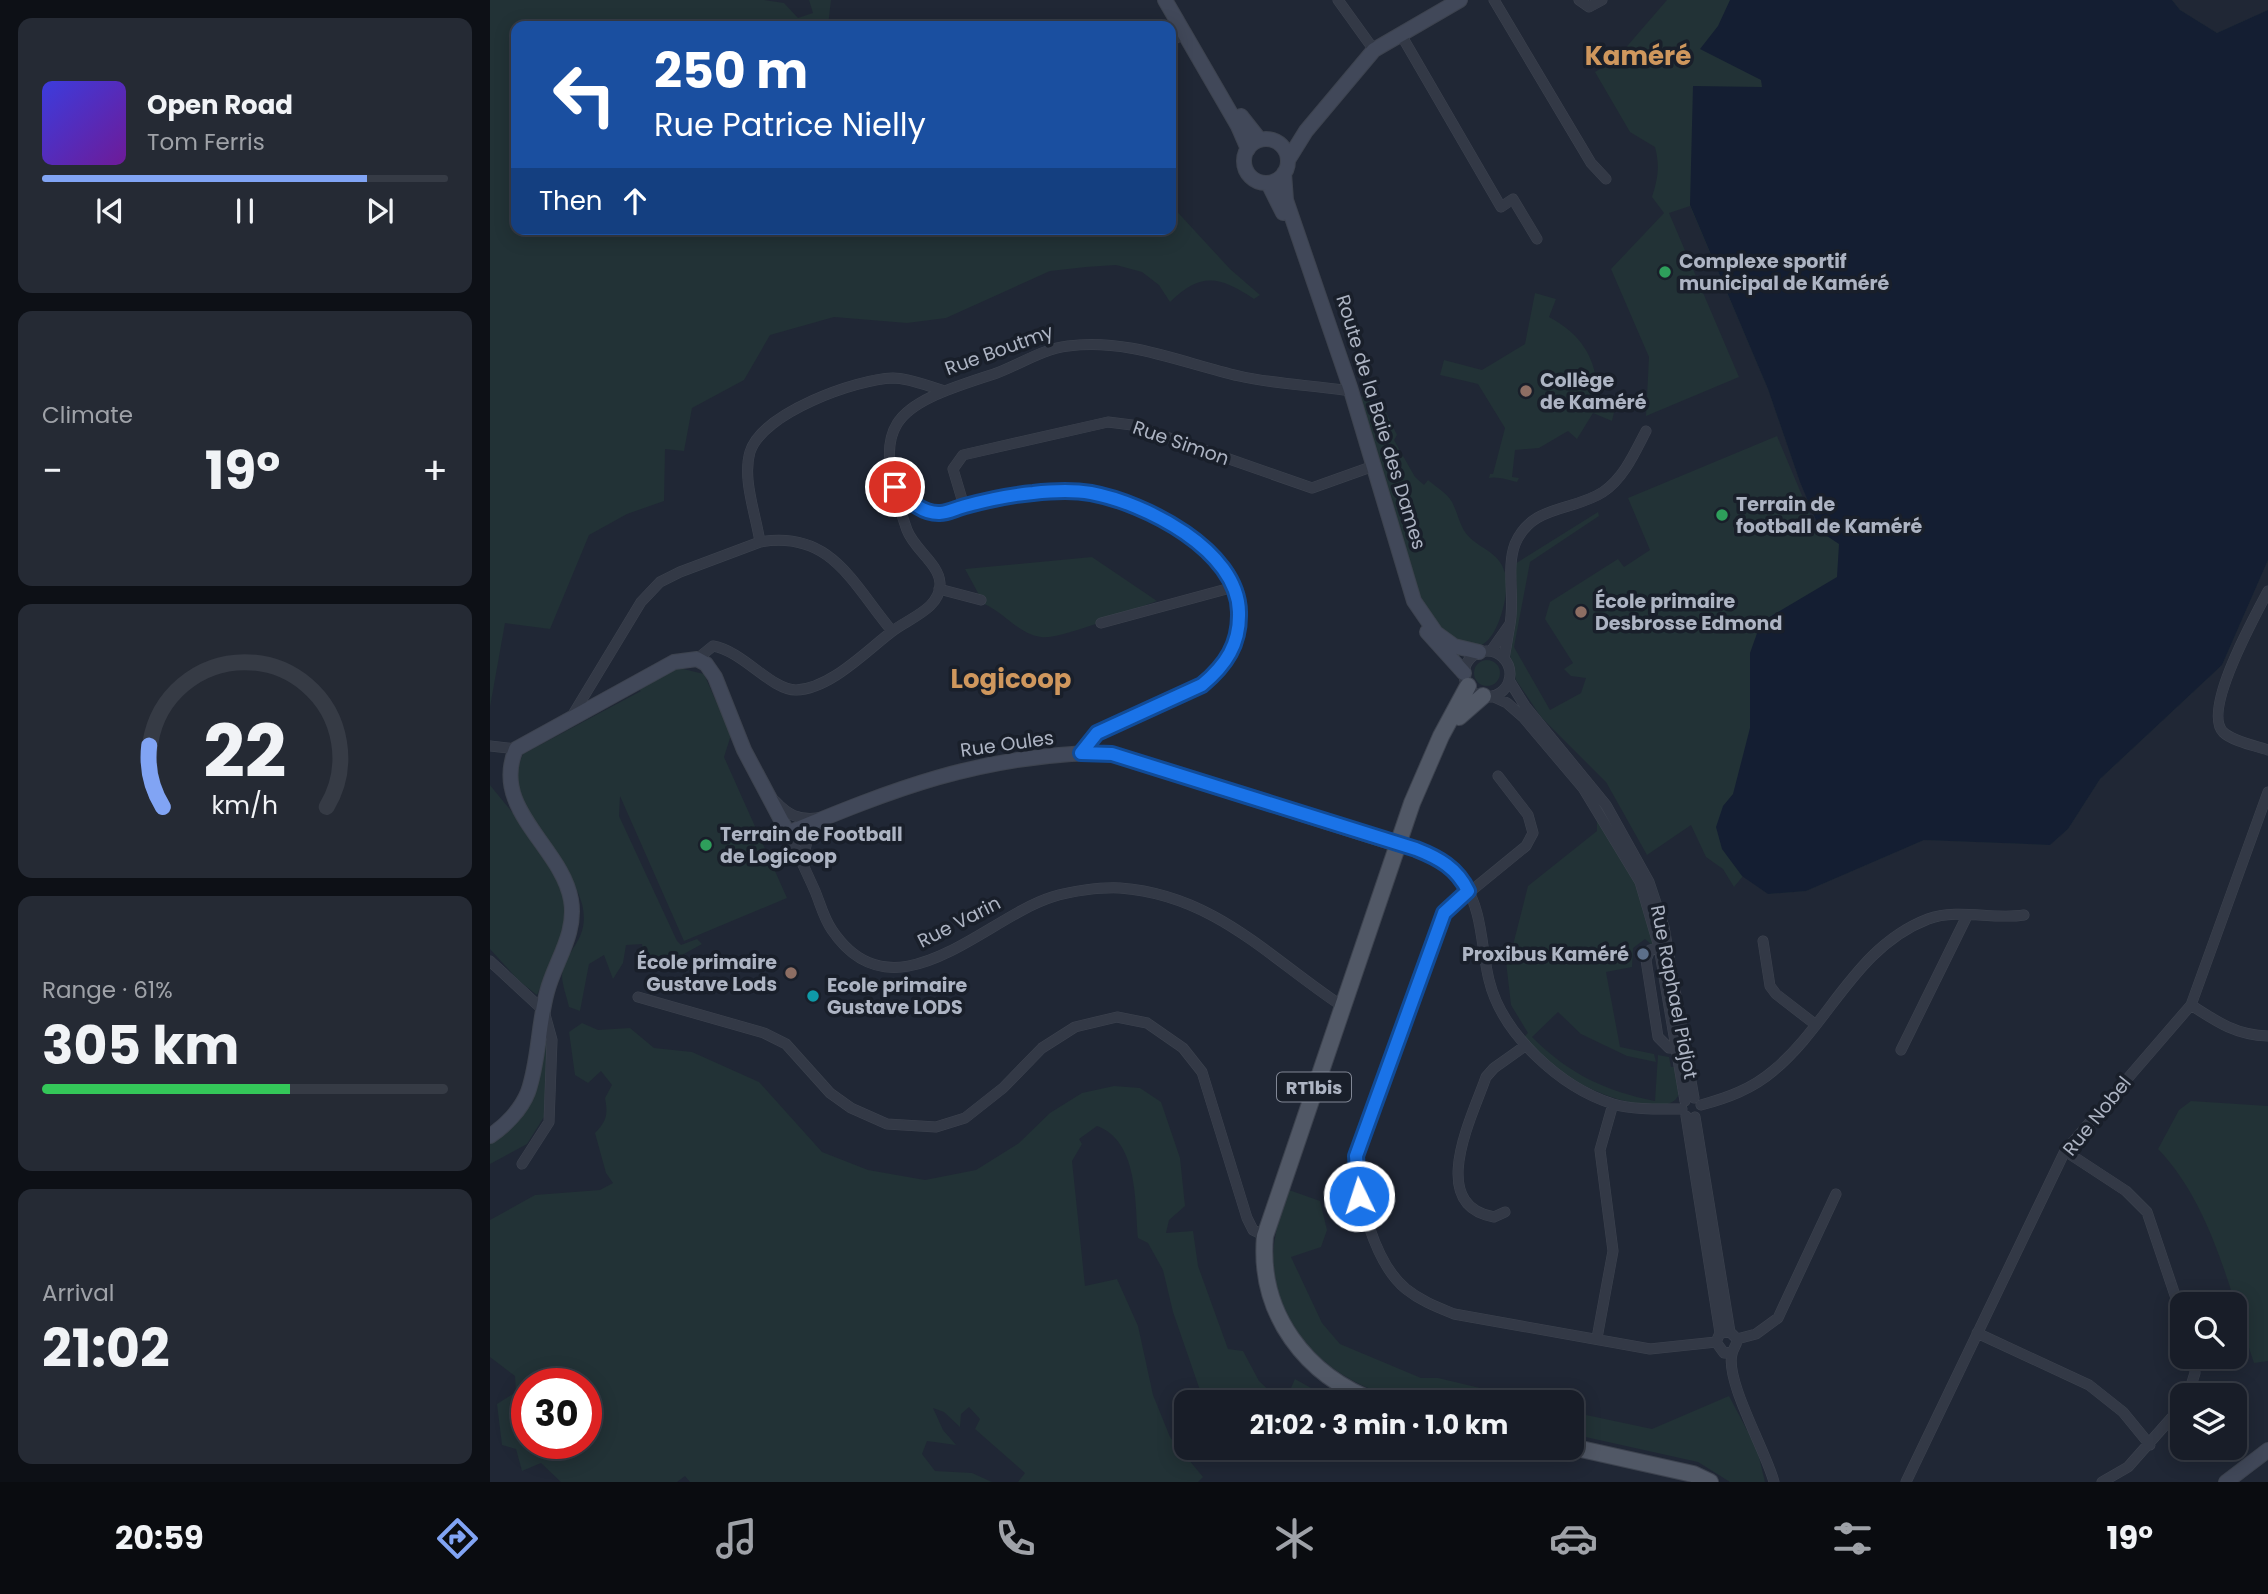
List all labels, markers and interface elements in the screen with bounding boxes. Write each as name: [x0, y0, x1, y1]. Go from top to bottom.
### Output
text: 250 m: [654, 37, 808, 105]
district label: Kaméré: [1585, 38, 1691, 74]
icon: left: [539, 49, 630, 140]
text: Open Road: [147, 87, 293, 123]
text: Rue Patrice Nielly: [654, 102, 926, 147]
text: Tom Ferris: [147, 126, 265, 158]
icon: ahead: [616, 182, 654, 220]
text: Then: [539, 183, 602, 219]
icon: previous: [91, 192, 129, 230]
icon: pause: [226, 192, 264, 230]
icon: next: [361, 192, 399, 230]
place label: Complexe sportif municipal de Kaméré: [1679, 248, 1890, 297]
marker: Complexe sportif municipal de Kaméré: [1657, 264, 1673, 280]
street label: Route de la Baie des Dames: [1329, 291, 1433, 553]
street label: Rue Boutmy: [941, 318, 1057, 382]
place label: Collège de Kaméré: [1540, 367, 1647, 416]
marker: Collège de Kaméré: [1518, 383, 1534, 399]
text: Climate: [42, 399, 133, 431]
street label: Rue Simon: [1129, 414, 1233, 472]
text: 19°: [205, 434, 280, 507]
text: −: [42, 444, 63, 497]
text: +: [422, 444, 448, 497]
pin: [865, 457, 925, 517]
icon: arrive: [876, 468, 914, 506]
place label: Terrain de football de Kaméré: [1736, 491, 1923, 540]
marker: Terrain de football de Kaméré: [1714, 507, 1730, 523]
place label: École primaire Desbrosse Edmond: [1595, 588, 1782, 637]
marker: École primaire Desbrosse Edmond: [1573, 604, 1589, 620]
district label: Logicoop: [951, 661, 1071, 697]
text: 22: [203, 701, 287, 802]
street label: Rue Oules: [959, 724, 1055, 764]
text: km/h: [212, 788, 278, 823]
place label: Terrain de Football de Logicoop: [720, 821, 903, 870]
marker: Terrain de Football de Logicoop: [698, 837, 714, 853]
street label: Rue Varin: [913, 889, 1005, 955]
street label: Rue Raphael Pidjot: [1644, 903, 1704, 1081]
place label: Proxibus Kaméré: [1462, 941, 1629, 968]
marker: Proxibus Kaméré: [1635, 946, 1651, 962]
place label: École primaire Gustave Lods: [637, 949, 777, 998]
marker: École primaire Gustave Lods: [783, 965, 799, 981]
place label: Ecole primaire Gustave LODS: [827, 972, 968, 1021]
text: Range · 61%: [42, 974, 173, 1006]
marker: Ecole primaire Gustave LODS: [805, 988, 821, 1004]
text: 305 km: [42, 1009, 239, 1082]
street label: Rue Nobel: [2056, 1070, 2138, 1162]
road number: RT1bis: [1277, 1072, 1351, 1102]
position arrow: [1322, 1159, 1396, 1233]
text: Arrival: [42, 1277, 114, 1309]
map controls: [2170, 1292, 2247, 1460]
button: search: [2170, 1292, 2247, 1369]
text: 21:02: [42, 1312, 170, 1385]
speed limit sign: 30: [511, 1368, 602, 1459]
button: layers: [2170, 1383, 2247, 1460]
text: 21:02 · 3 min · 1.0 km: [1250, 1407, 1508, 1443]
icon: directions: [433, 1514, 482, 1563]
icon: music: [712, 1514, 761, 1563]
icon: phone: [991, 1514, 1040, 1563]
icon: climate: [1270, 1514, 1319, 1563]
icon: car: [1549, 1514, 1598, 1563]
icon: filters: [1828, 1514, 1877, 1563]
text: 20:59: [115, 1515, 204, 1560]
text: 19°: [2107, 1515, 2153, 1560]

